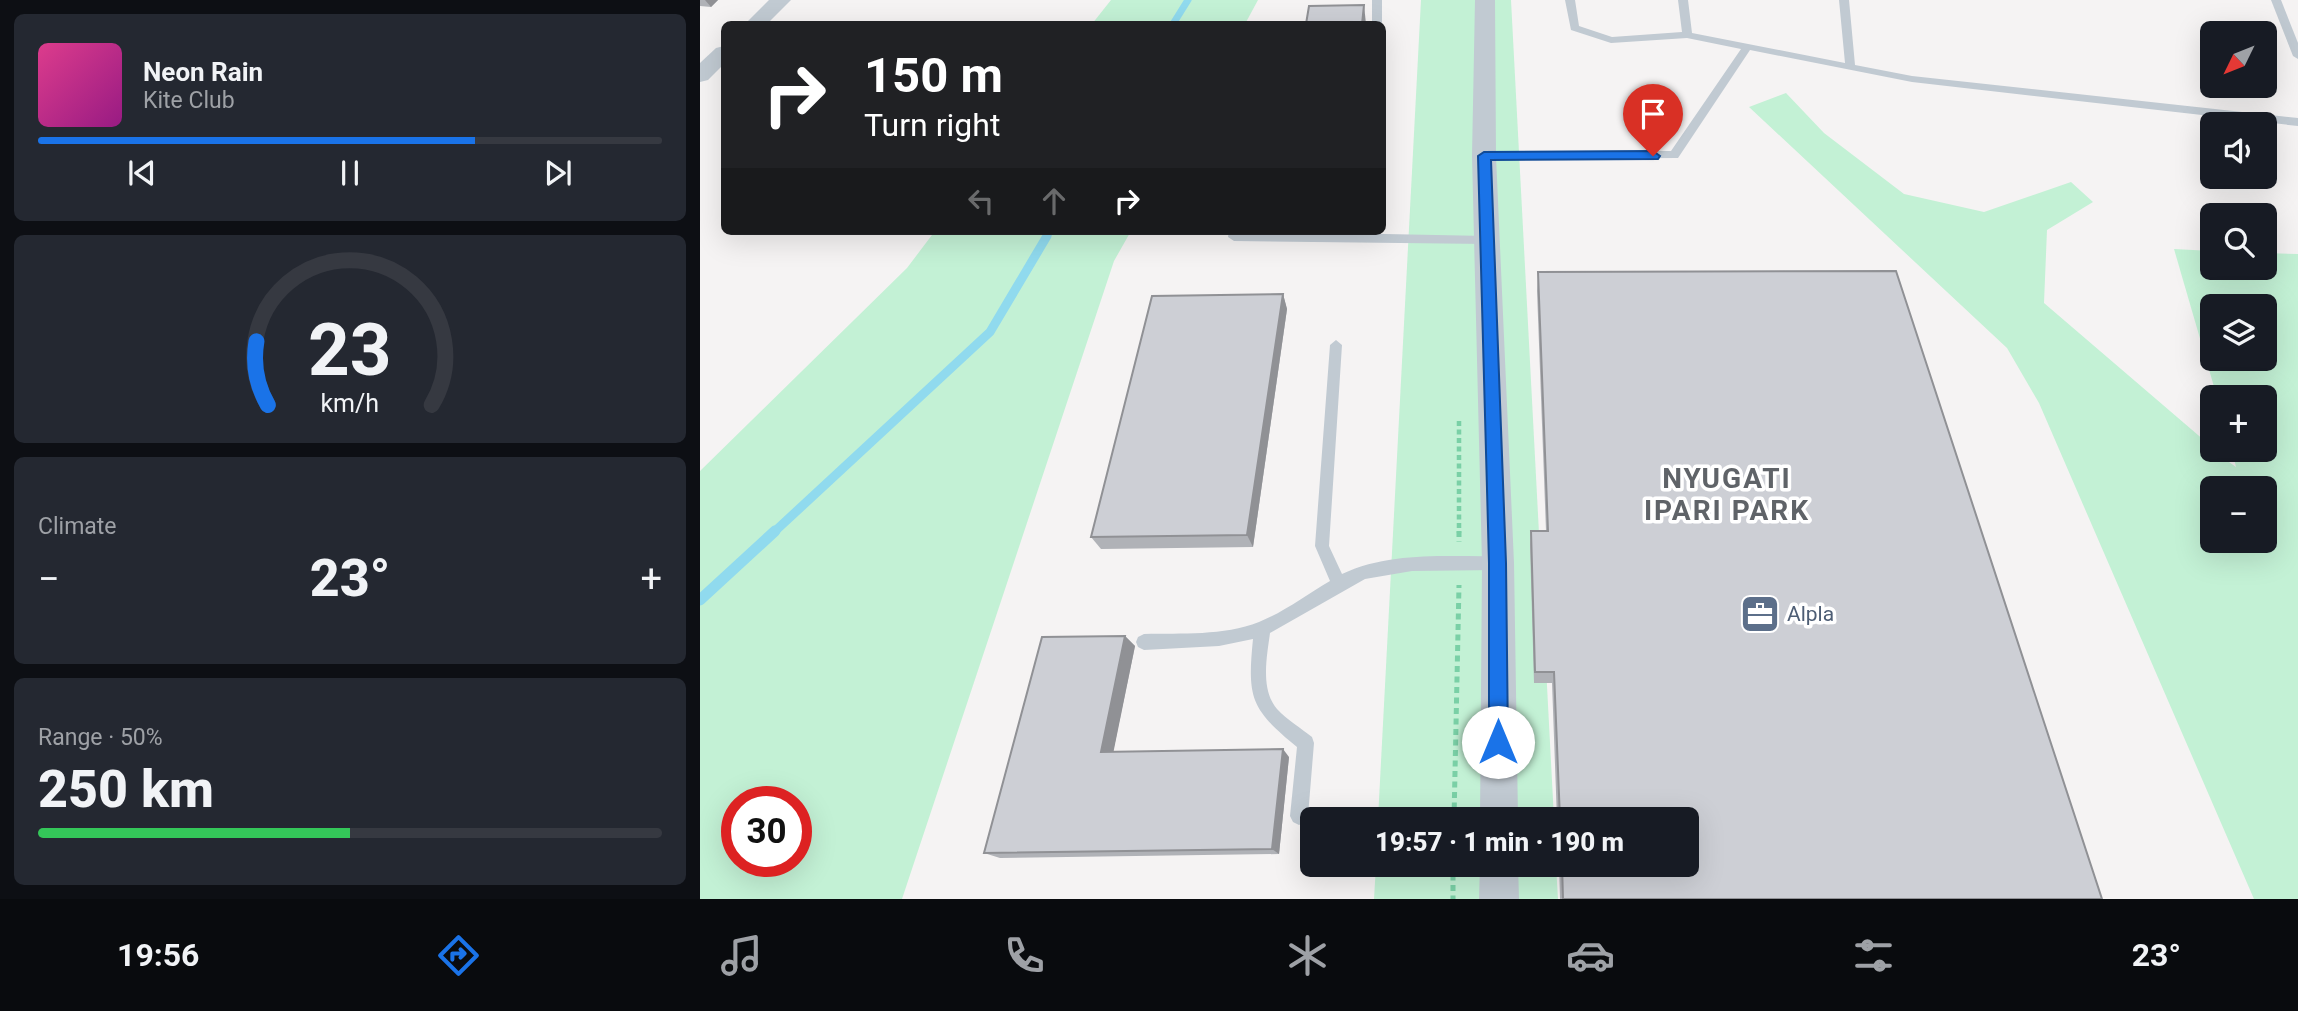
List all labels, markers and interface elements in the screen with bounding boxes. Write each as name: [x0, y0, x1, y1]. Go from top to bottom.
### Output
north arrow: [2200, 21, 2277, 98]
map controls: [2200, 21, 2277, 553]
text: 150 m: [864, 47, 1003, 104]
icon: right: [749, 49, 840, 140]
text: Neon Rain: [143, 57, 263, 87]
pin: [1623, 84, 1683, 156]
text: Kite Club: [143, 87, 235, 114]
icon: arrive: [1634, 95, 1672, 133]
text: Turn right: [864, 106, 1000, 144]
button: sound: [2200, 112, 2277, 189]
icon: previous: [123, 154, 161, 192]
icon: pause: [331, 154, 369, 192]
icon: next: [539, 154, 577, 192]
icon: left: [962, 182, 1000, 220]
icon: ahead: [1035, 182, 1073, 220]
icon: right: [1108, 182, 1146, 220]
button: search: [2200, 203, 2277, 280]
button: layers: [2200, 294, 2277, 371]
text: 23: [308, 307, 392, 393]
button: +: [2200, 385, 2277, 462]
text: km/h: [321, 389, 379, 418]
district label: NYUGATI IPARI PARK: [1644, 462, 1810, 527]
button: −: [2200, 476, 2277, 553]
text: Climate: [38, 513, 117, 540]
text: 23°: [310, 548, 390, 609]
text: −: [38, 557, 60, 601]
text: +: [640, 557, 662, 601]
office icon: Alpla: [1739, 593, 1781, 635]
place label: Alpla: [1787, 602, 1834, 626]
position arrow: [1461, 705, 1535, 779]
text: Range · 50%: [38, 724, 163, 751]
text: 250 km: [38, 759, 214, 820]
speed limit sign: 30: [721, 786, 812, 877]
text: 19:57 · 1 min · 190 m: [1375, 827, 1624, 857]
icon: directions: [434, 931, 483, 980]
icon: music: [717, 931, 766, 980]
icon: phone: [1000, 931, 1049, 980]
icon: climate: [1283, 931, 1332, 980]
icon: car: [1566, 931, 1615, 980]
icon: filters: [1849, 931, 1898, 980]
text: 19:56: [117, 936, 199, 974]
text: 23°: [2132, 936, 2181, 974]

